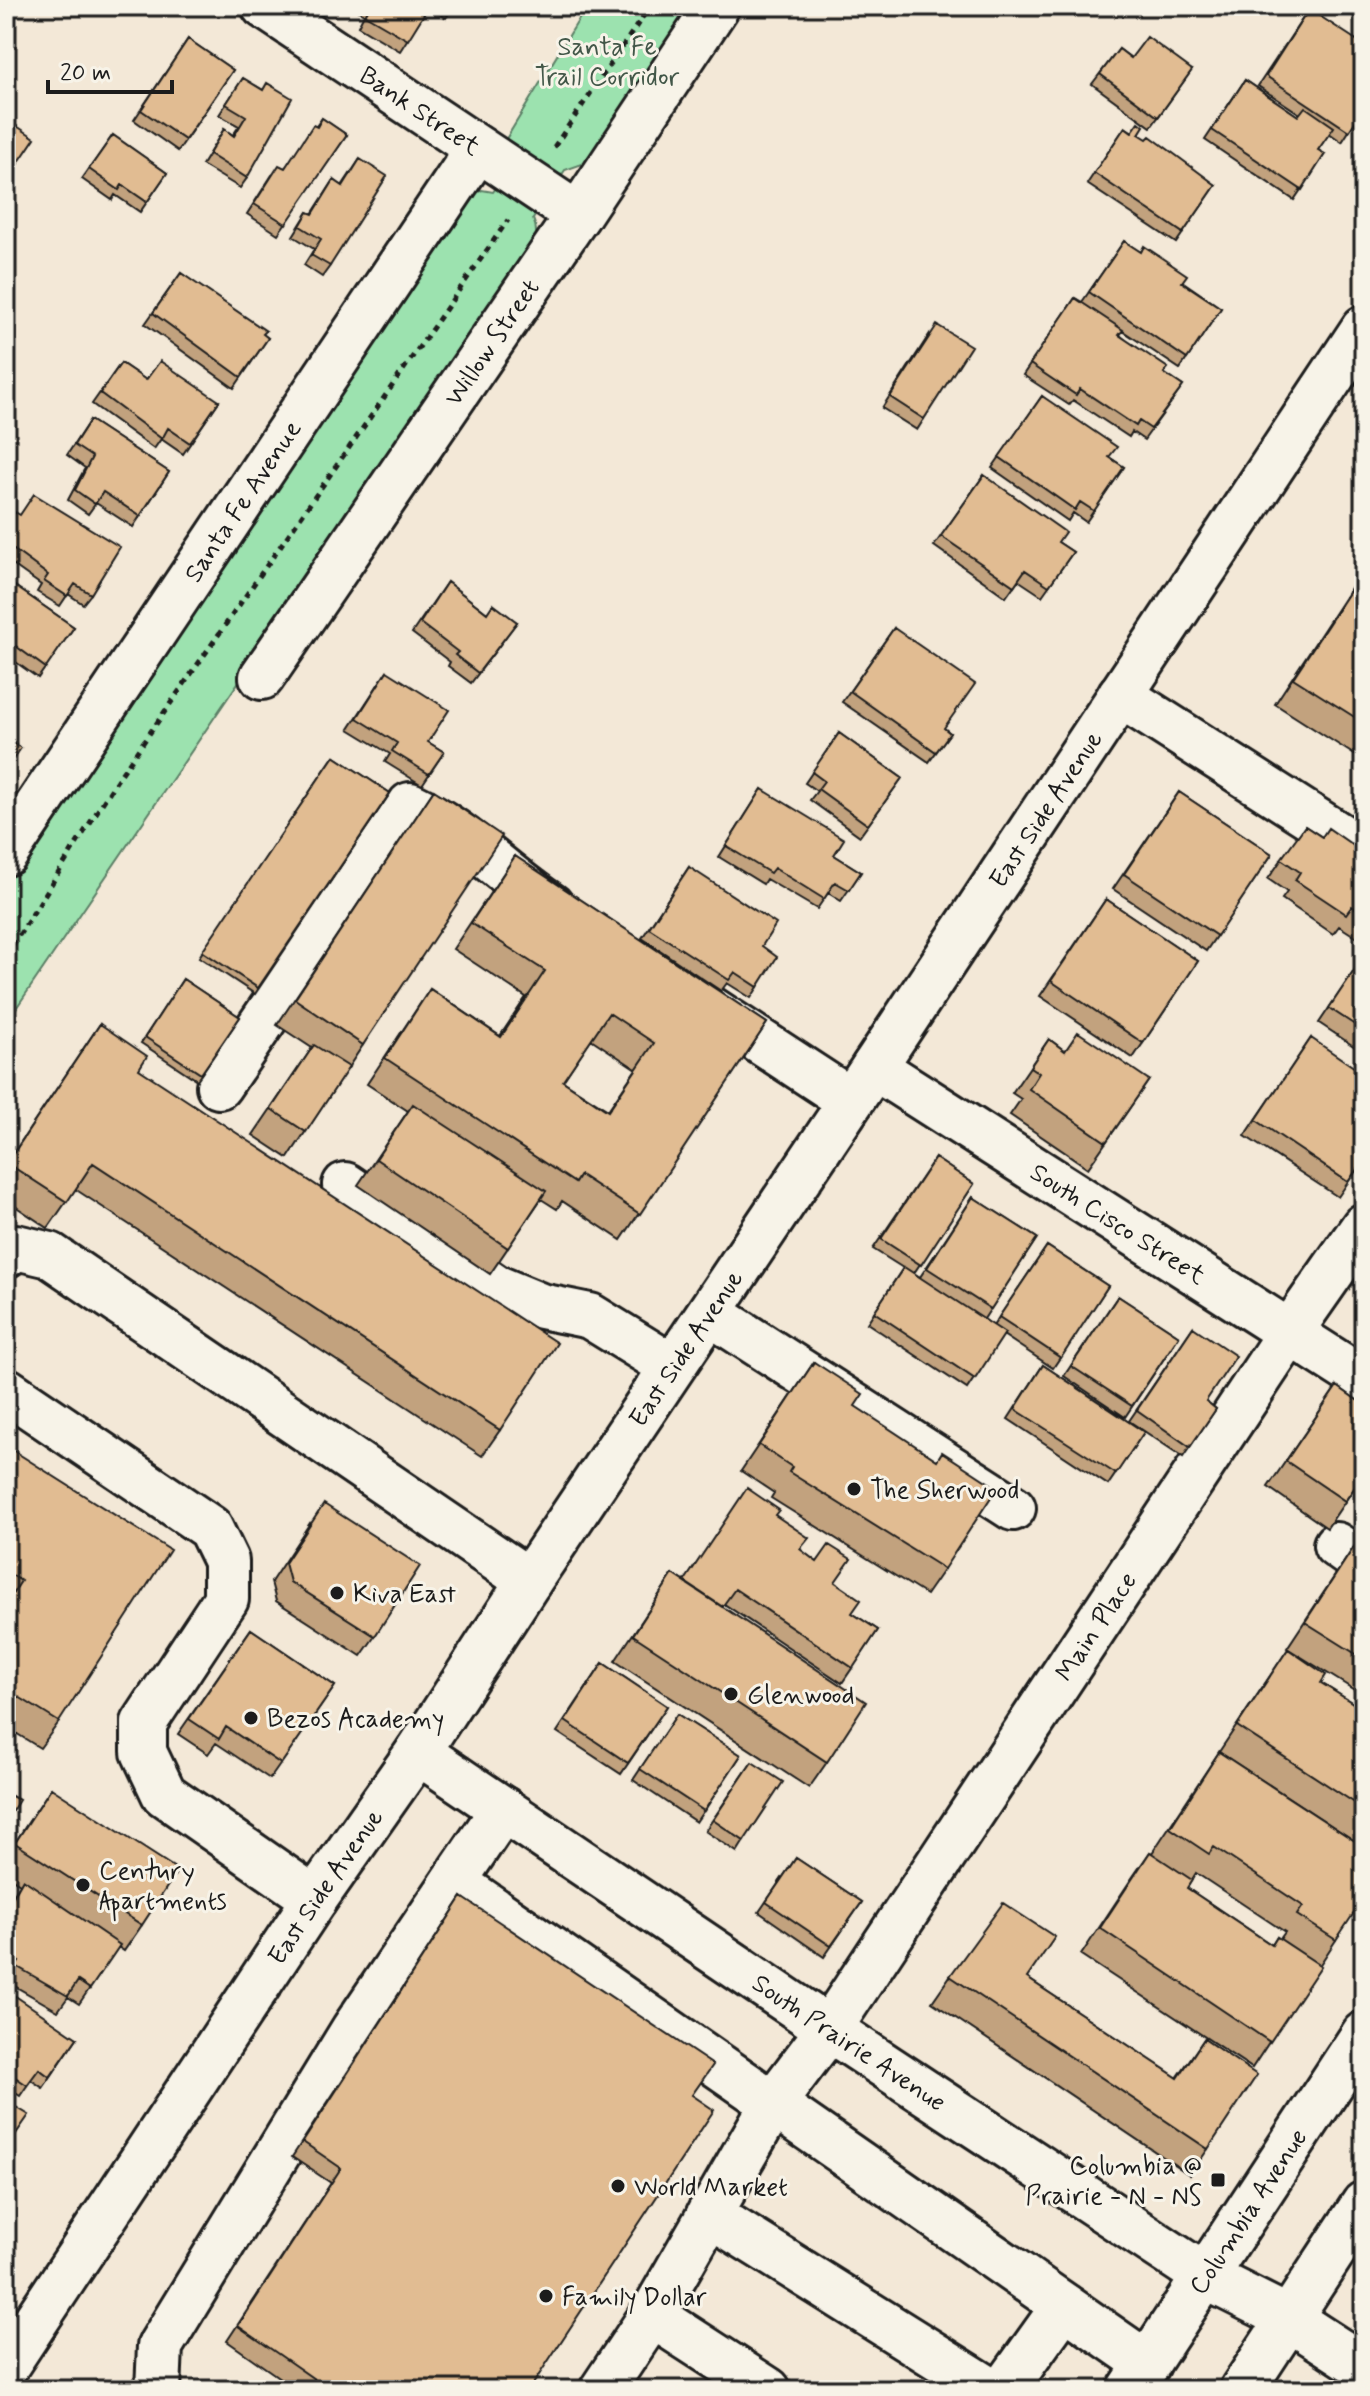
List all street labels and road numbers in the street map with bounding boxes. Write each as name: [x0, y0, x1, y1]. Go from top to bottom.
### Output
street label: Bank Street: [352, 59, 487, 164]
street label: Willow Street: [437, 273, 548, 413]
street label: Santa Fe Avenue: [177, 414, 310, 590]
street label: East Side Avenue: [982, 725, 1111, 895]
street label: South Cisco Street: [1023, 1156, 1212, 1293]
street label: East Side Avenue: [622, 1264, 752, 1434]
street label: Main Place: [1049, 1566, 1146, 1689]
street label: East Side Avenue: [261, 1803, 392, 1972]
street label: South Prairie Avenue: [745, 1967, 952, 2120]
street label: Columbia Avenue: [1182, 2123, 1316, 2302]

